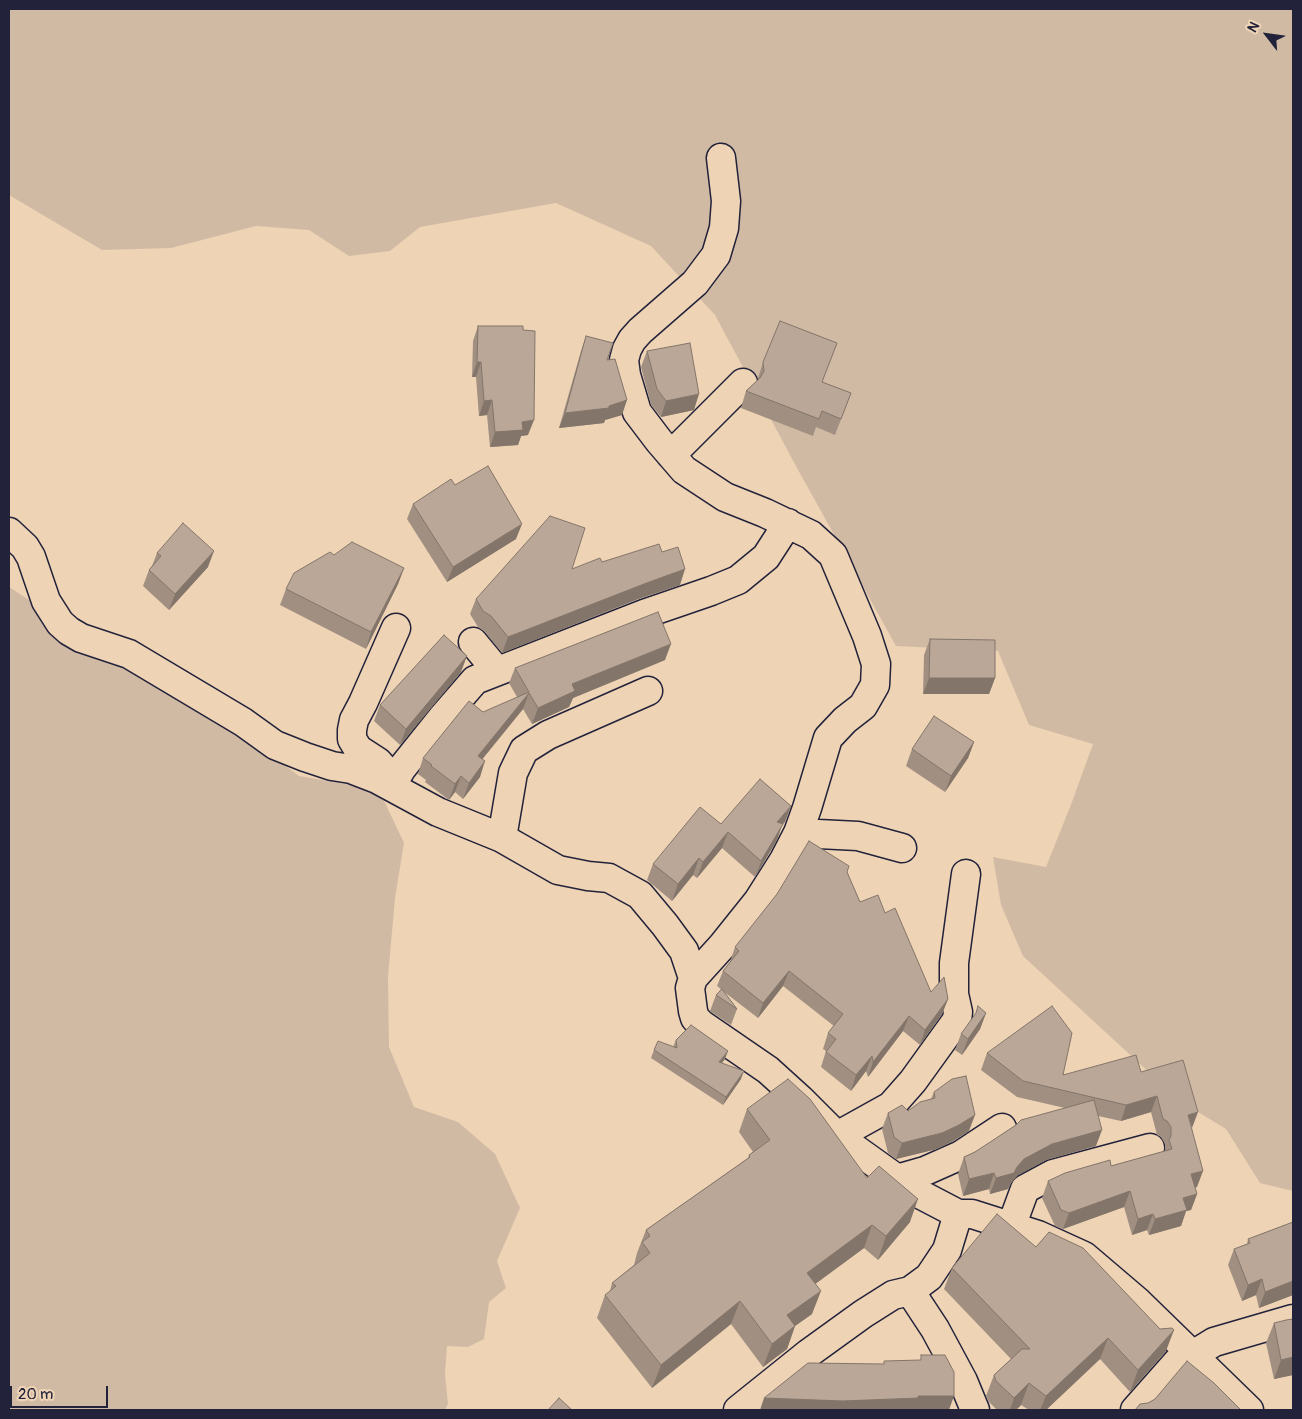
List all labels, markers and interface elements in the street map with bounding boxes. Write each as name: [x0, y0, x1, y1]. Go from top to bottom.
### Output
north arrow: [1242, 10, 1292, 60]
text: N: [1244, 19, 1263, 36]
scale bar: [12, 1376, 110, 1408]
text: 20 m: [18, 1385, 53, 1404]

